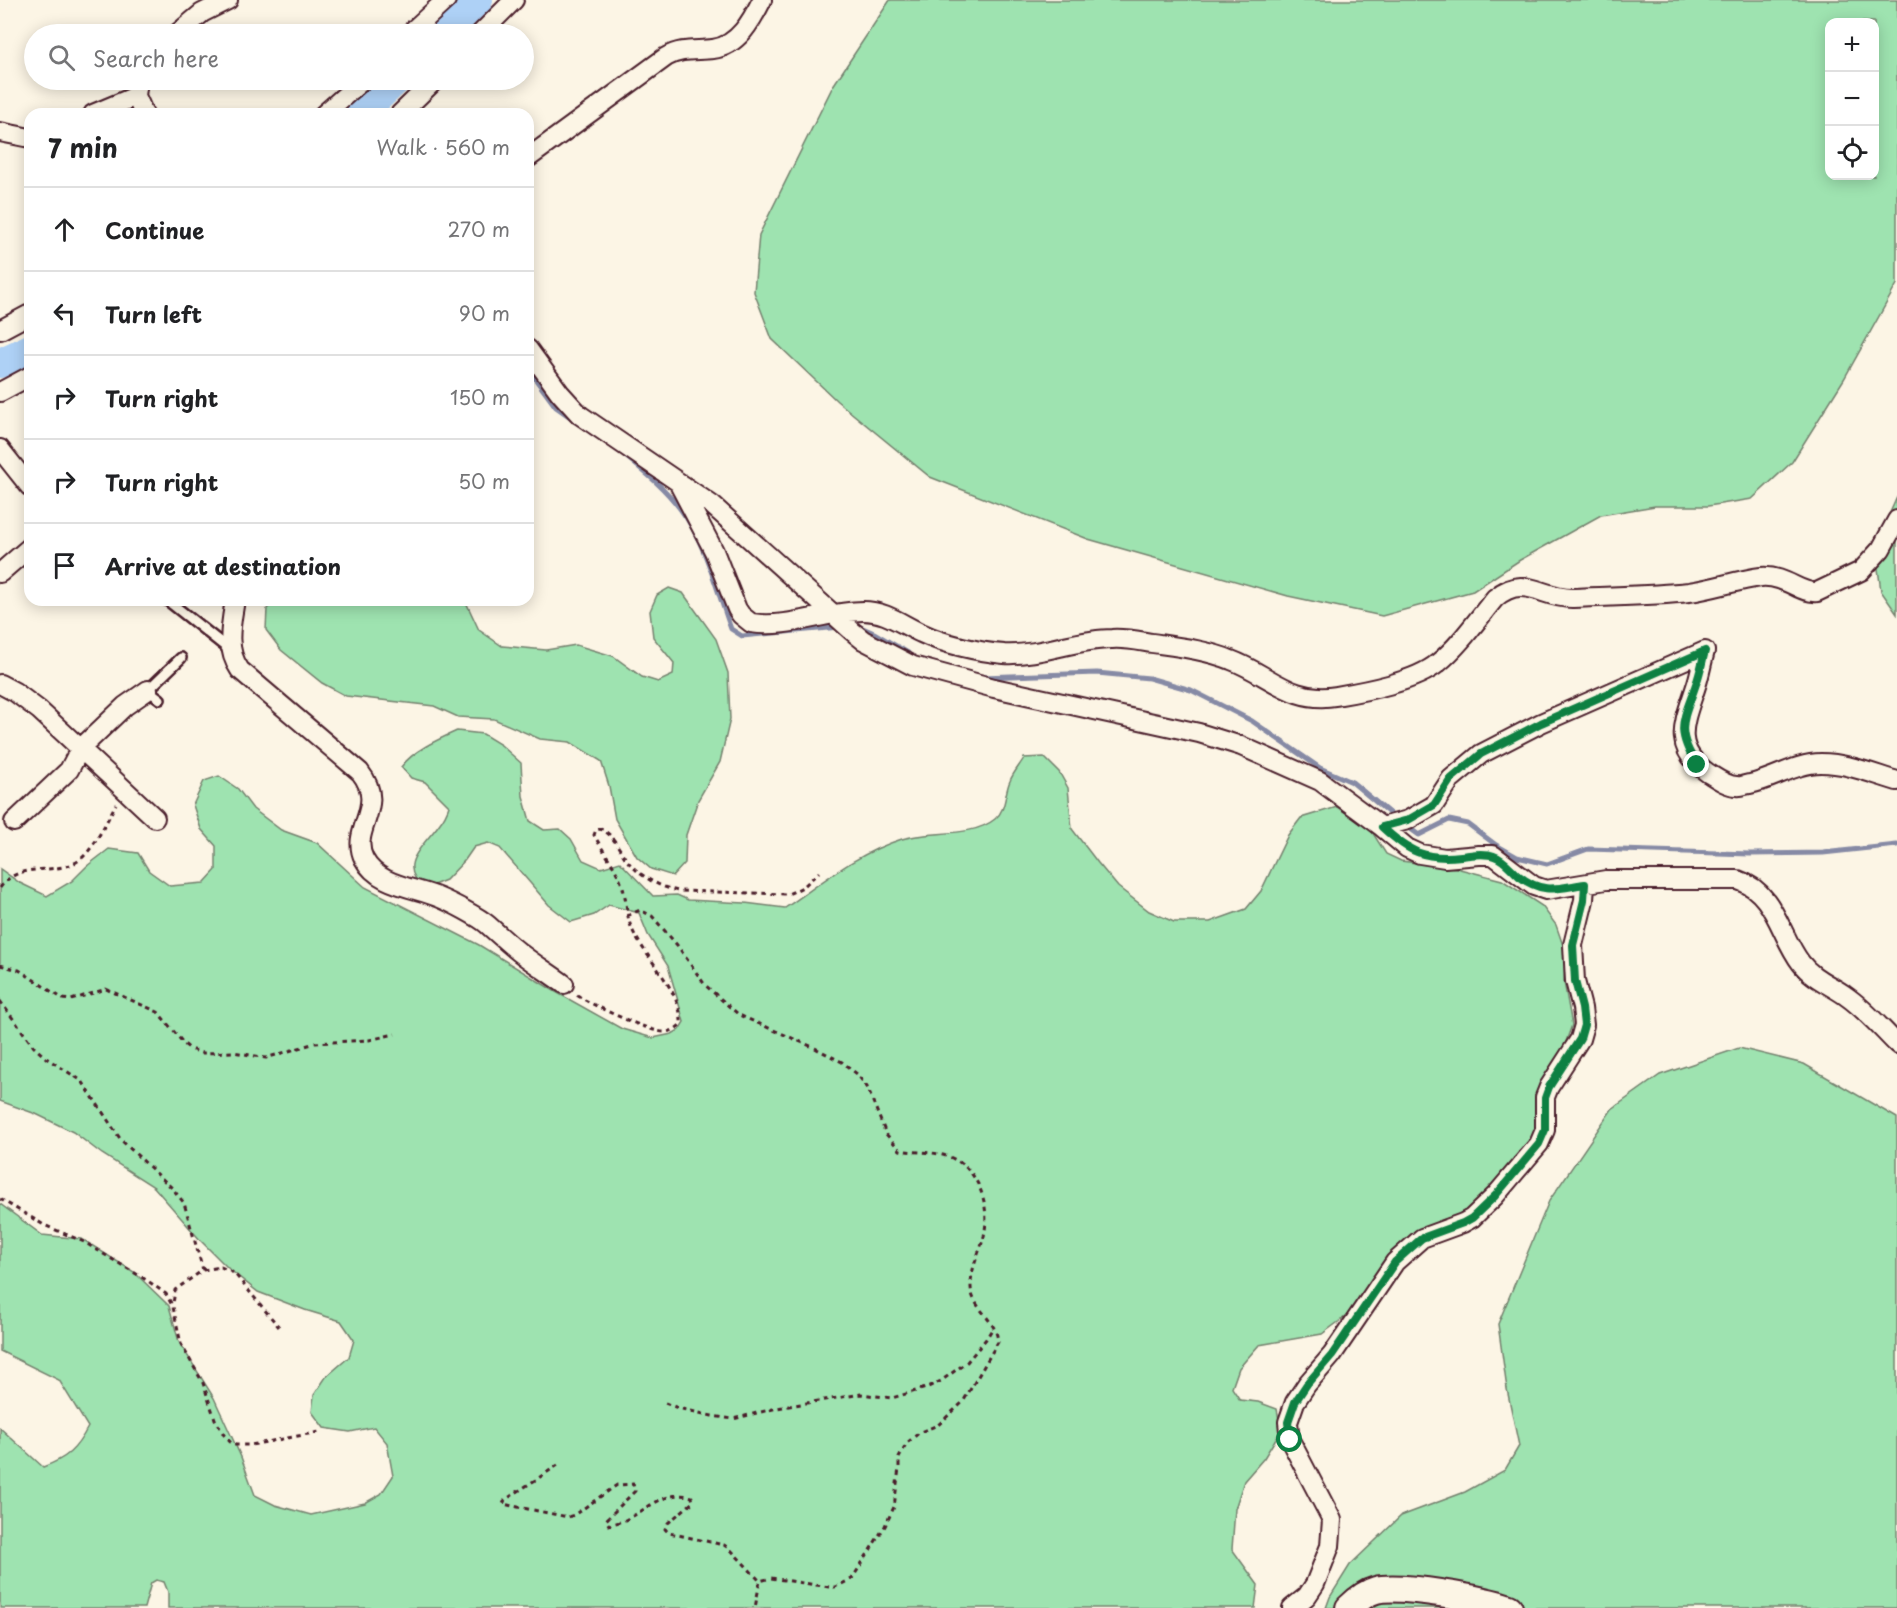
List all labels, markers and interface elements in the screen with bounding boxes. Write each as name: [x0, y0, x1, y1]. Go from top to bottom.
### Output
map controls: [1825, 18, 1879, 180]
button: +: [1825, 18, 1879, 72]
search box: [24, 24, 534, 90]
icon: search: [45, 41, 78, 74]
text: Search here: [93, 41, 219, 74]
button: −: [1825, 72, 1879, 126]
button: locate: [1825, 126, 1879, 180]
text: 7 min: [48, 128, 118, 167]
text: Walk · 560 m: [376, 132, 510, 162]
icon: ahead: [48, 213, 81, 246]
text: Continue: [105, 213, 204, 246]
text: 270 m: [447, 214, 510, 244]
icon: left: [48, 297, 81, 330]
text: Turn left: [105, 297, 202, 330]
text: 90 m: [459, 298, 510, 328]
icon: right: [48, 381, 81, 414]
text: Turn right: [105, 381, 218, 414]
text: 150 m: [450, 382, 510, 412]
icon: right: [48, 465, 81, 498]
text: Turn right: [105, 465, 218, 498]
text: 50 m: [458, 466, 510, 496]
icon: arrive: [48, 549, 81, 582]
text: Arrive at destination: [105, 549, 341, 582]
route end: [1683, 751, 1709, 777]
route start: [1276, 1426, 1302, 1452]

